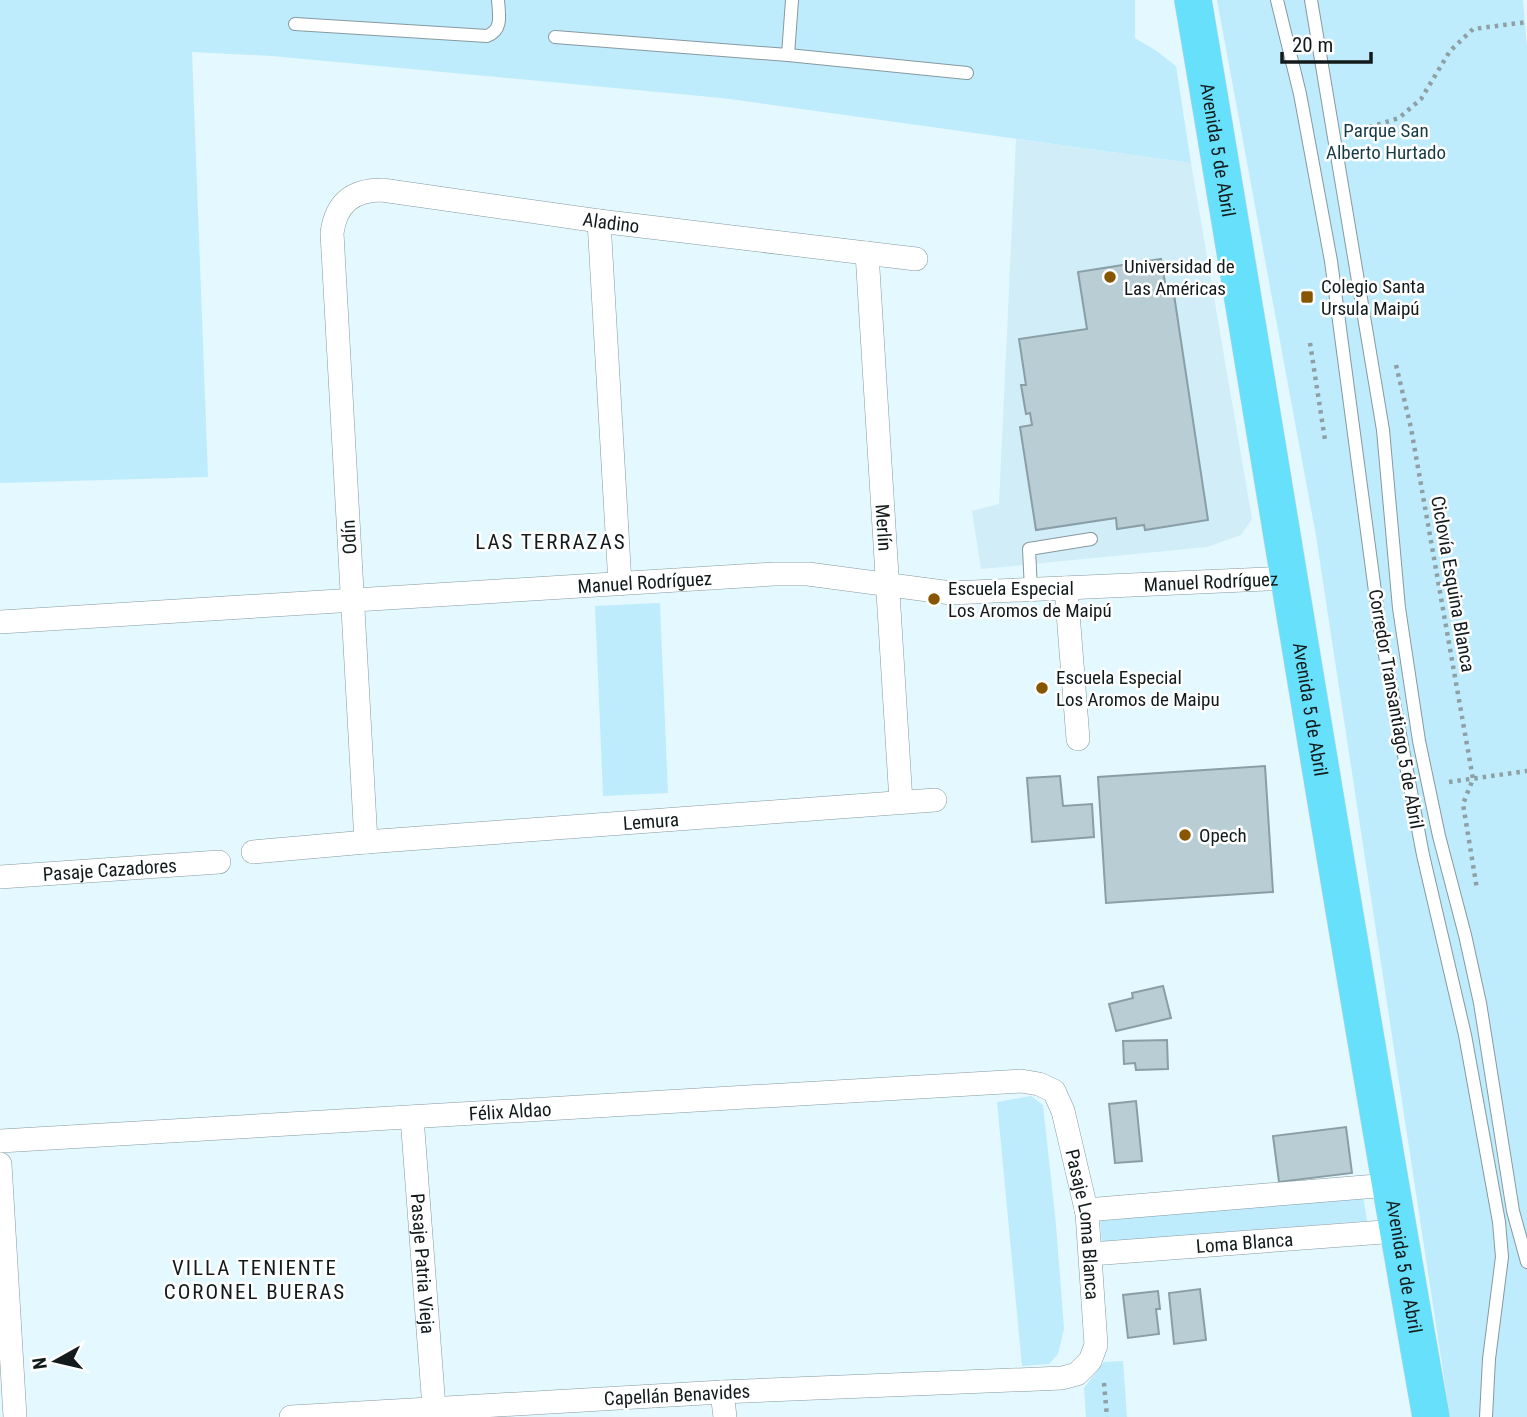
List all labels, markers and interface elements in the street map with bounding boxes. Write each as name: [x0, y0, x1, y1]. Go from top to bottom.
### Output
scale bar: [1282, 21, 1371, 65]
text: 20 m: [1292, 33, 1333, 57]
street label: Avenida 5 de Abril: [1196, 81, 1241, 219]
park label: Parque San Alberto Hurtado: [1326, 119, 1446, 164]
street label: Aladino: [581, 207, 641, 237]
place label: Universidad de Las Américas: [1124, 255, 1235, 300]
marker: Universidad de Las Américas: [1102, 269, 1118, 285]
place label: Colegio Santa Ursula Maipú: [1321, 275, 1425, 320]
marker: Colegio Santa Ursula Maipú: [1299, 289, 1315, 305]
street label: Ciclovía Esquina Blanca: [1426, 494, 1480, 674]
street label: Merlín: [871, 503, 897, 552]
street label: Odín: [337, 519, 361, 555]
district label: LAS TERRAZAS: [475, 530, 627, 554]
street label: Manuel Rodríguez: [577, 566, 713, 598]
street label: Manuel Rodríguez: [1143, 567, 1279, 596]
place label: Escuela Especial Los Aromos de Maipú: [948, 577, 1112, 622]
street label: Corredor Transantiago 5 de Abril: [1364, 587, 1428, 831]
marker: Escuela Especial Los Aromos de Maipú: [926, 591, 942, 607]
street label: Avenida 5 de Abril: [1288, 641, 1333, 778]
place label: Escuela Especial Los Aromos de Maipu: [1056, 666, 1220, 711]
marker: Escuela Especial Los Aromos de Maipu: [1034, 680, 1050, 696]
street label: Lemura: [622, 807, 680, 835]
place label: Opech: [1199, 824, 1247, 847]
marker: Opech: [1177, 827, 1193, 843]
street label: Pasaje Cazadores: [42, 853, 178, 886]
street label: Félix Aldao: [468, 1097, 552, 1125]
street label: Pasaje Loma Blanca: [1061, 1147, 1104, 1300]
street label: Pasaje Patria Vieja: [406, 1192, 440, 1335]
street label: Avenida 5 de Abril: [1382, 1198, 1427, 1335]
street label: Loma Blanca: [1195, 1227, 1294, 1258]
district label: VILLA TENIENTE CORONEL BUERAS: [164, 1256, 346, 1304]
north arrow: [21, 1326, 91, 1396]
text: N: [27, 1356, 52, 1371]
street label: Capellán Benavides: [603, 1380, 751, 1410]

